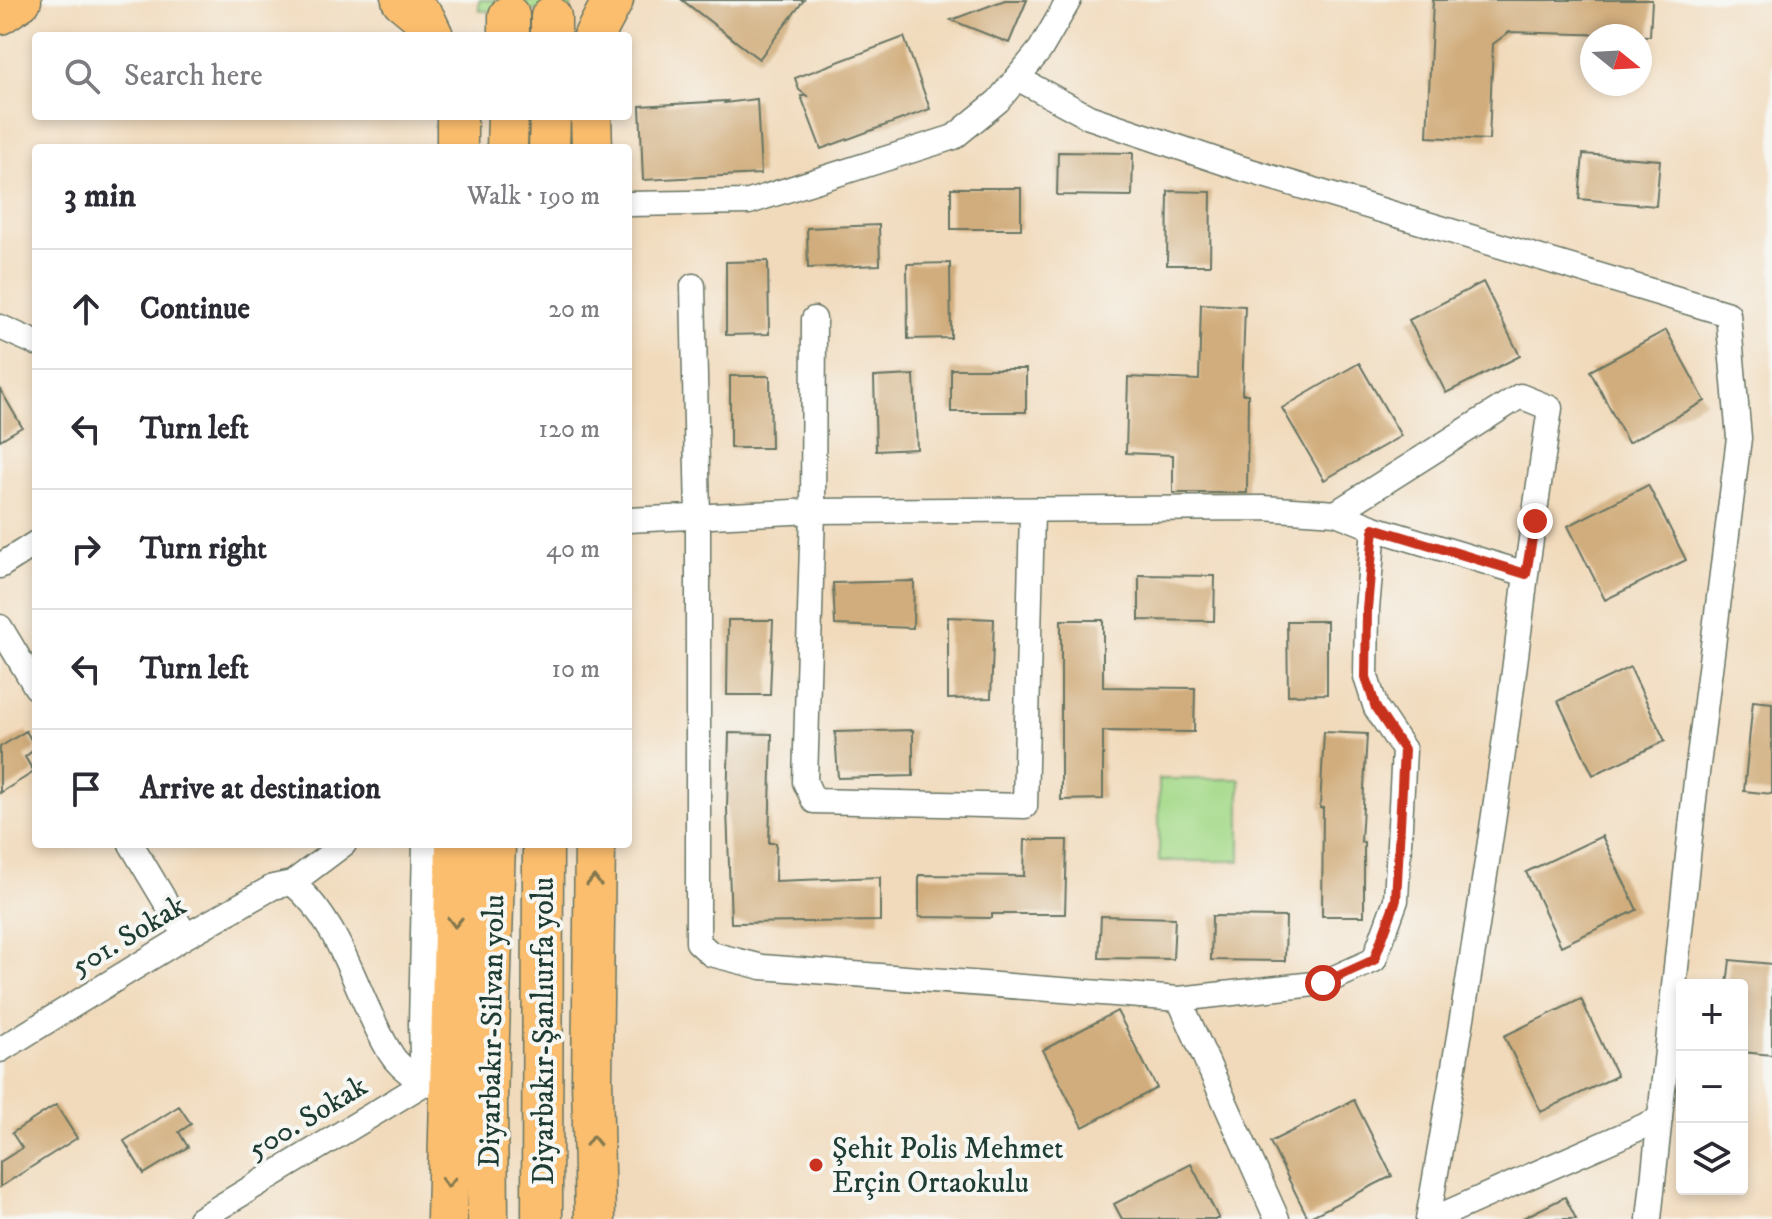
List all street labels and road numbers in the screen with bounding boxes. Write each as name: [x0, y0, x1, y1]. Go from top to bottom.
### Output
street label: Diyarbakır-Şanlıurfa yolu: [526, 877, 563, 1185]
street label: 501. Sokak: [64, 887, 193, 985]
street label: Diyarbakır-Silvan yolu: [472, 894, 513, 1168]
street label: 500. Sokak: [241, 1068, 375, 1169]

